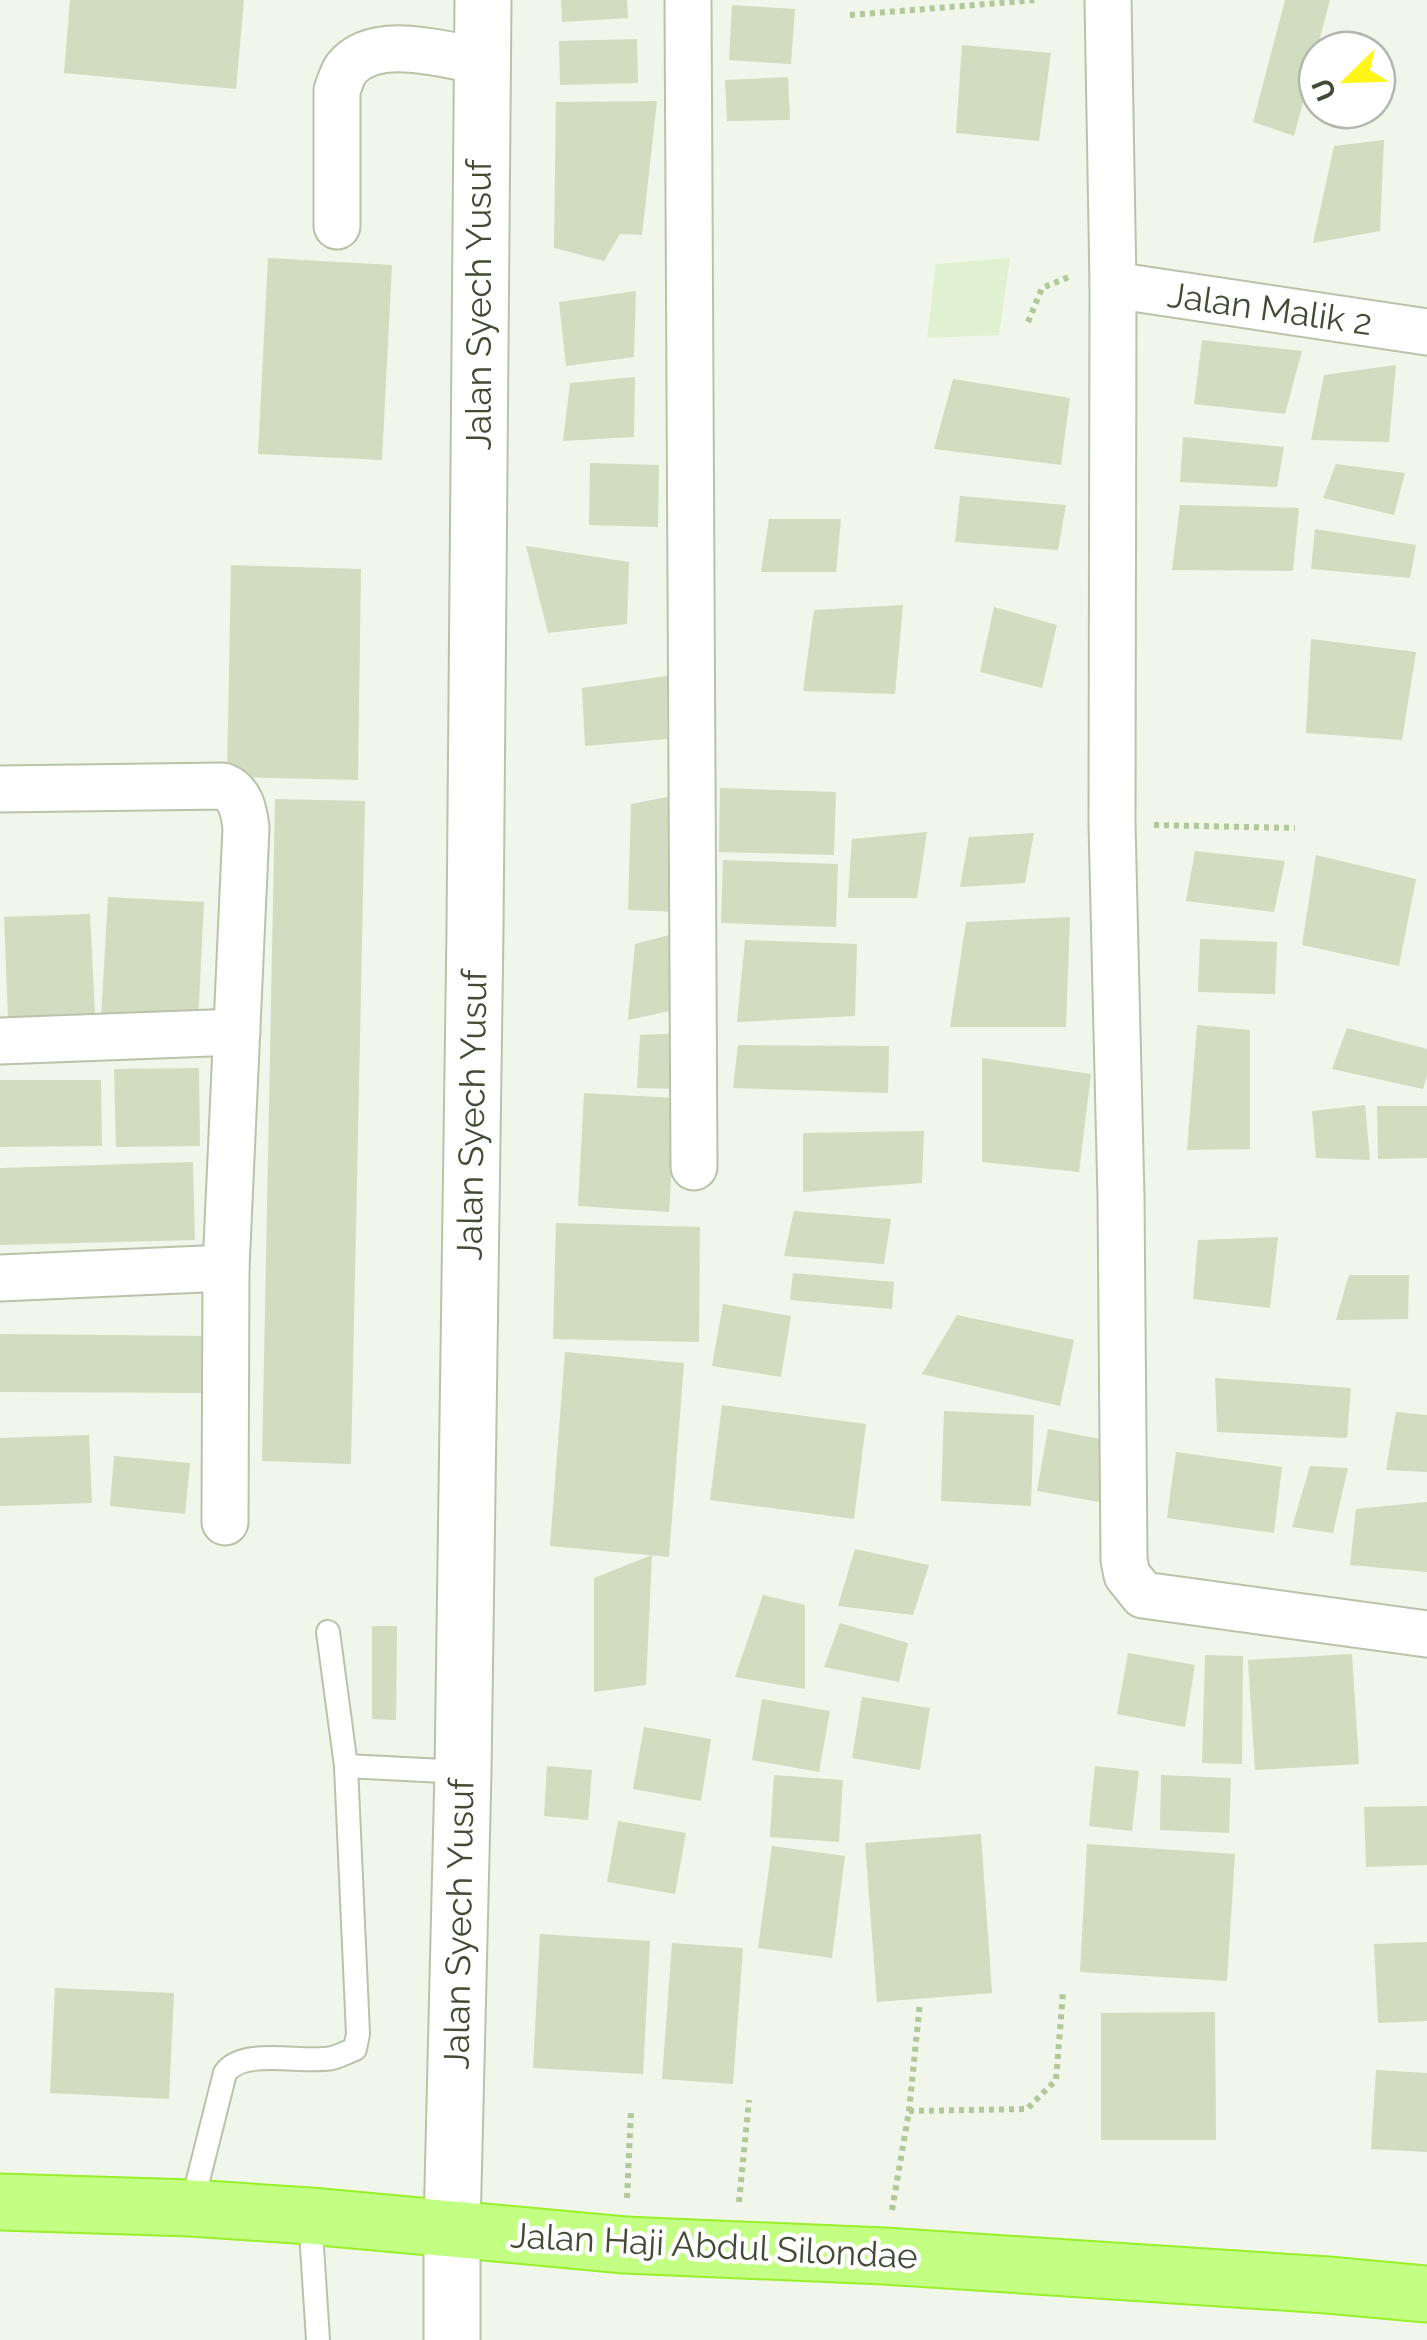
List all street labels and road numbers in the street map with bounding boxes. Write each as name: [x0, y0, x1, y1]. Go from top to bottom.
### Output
street label: Jalan Syech Yusuf: [458, 158, 499, 451]
street label: Jalan Malik 2: [1165, 274, 1375, 343]
street label: Jalan Syech Yusuf: [448, 968, 495, 1261]
street label: Jalan Syech Yusuf: [435, 1777, 482, 2070]
street label: Jalan Haji Abdul Silondae: [509, 2214, 919, 2277]

